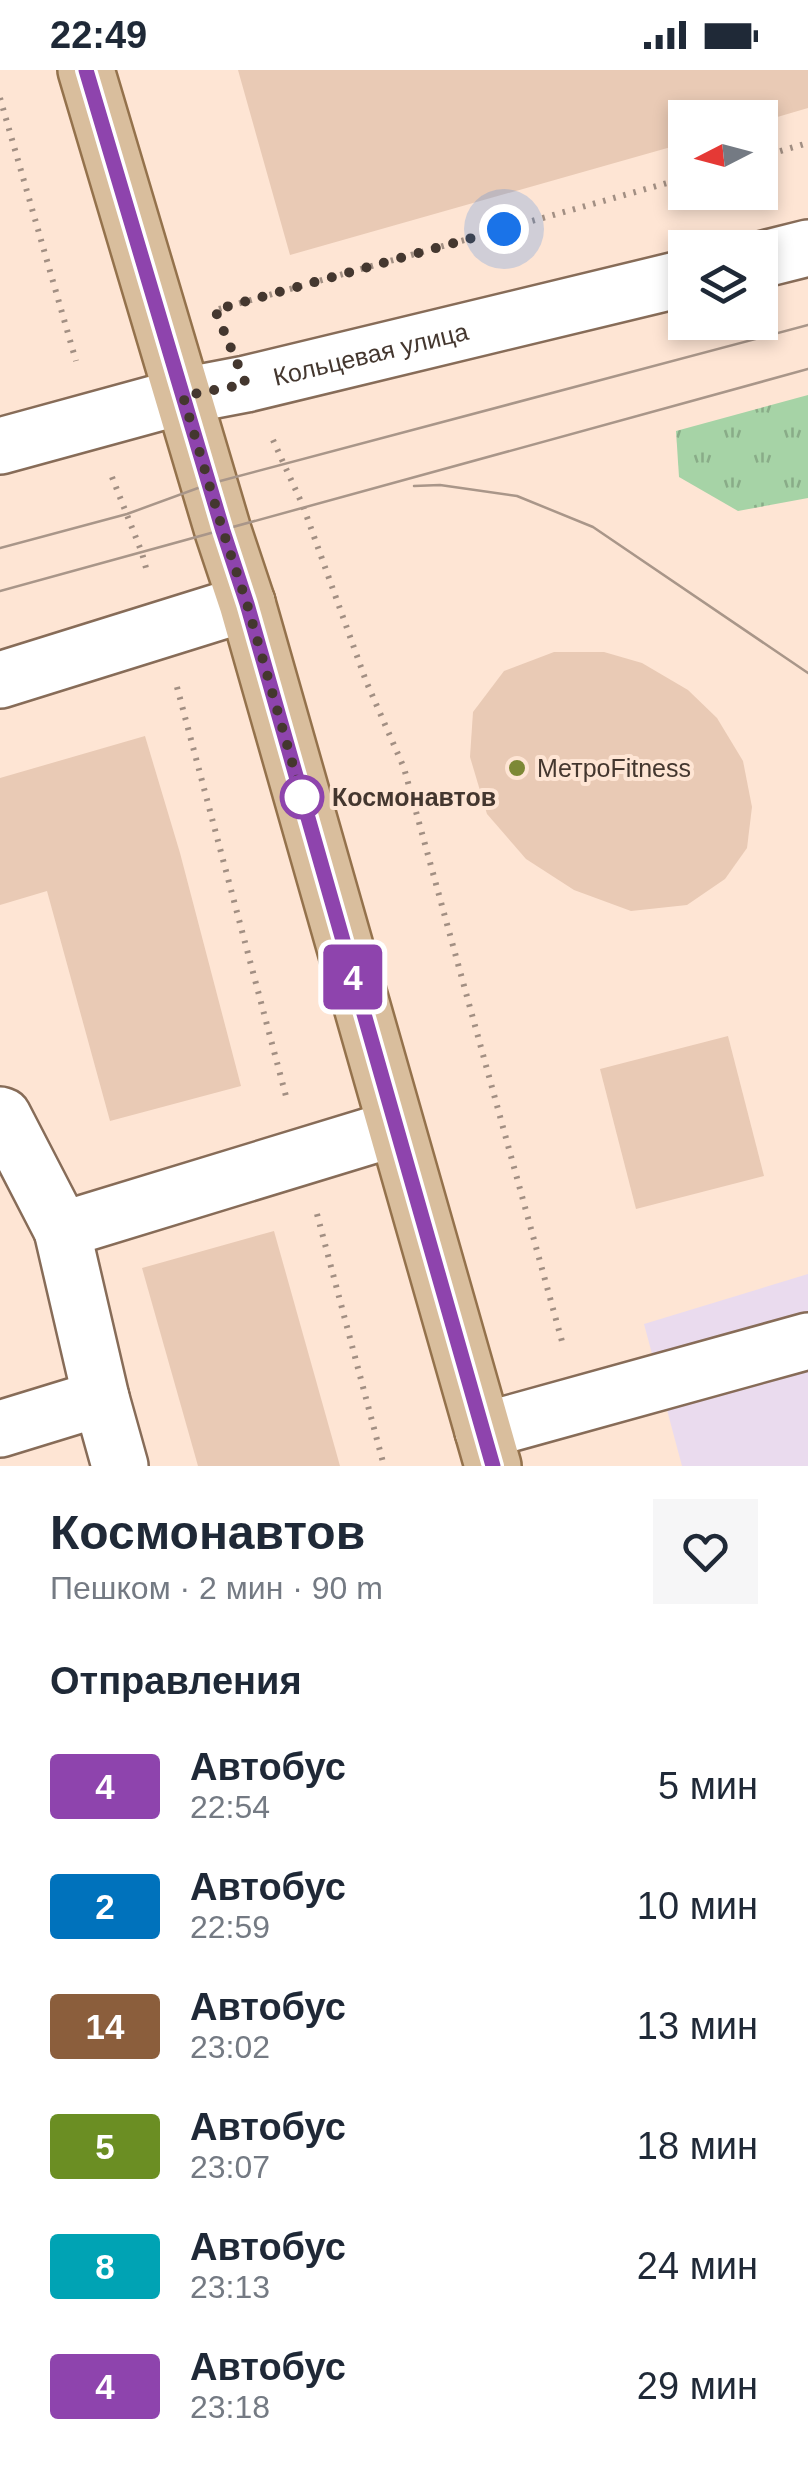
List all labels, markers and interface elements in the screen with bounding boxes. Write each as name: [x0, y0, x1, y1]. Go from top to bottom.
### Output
text: 22:49: [50, 14, 147, 56]
north arrow: [668, 100, 778, 210]
map controls: [668, 100, 778, 340]
your location: [479, 204, 529, 254]
button: layers: [668, 230, 778, 340]
street label: Кольцевая улица: [270, 317, 471, 391]
place label: МетроFitness: [537, 754, 691, 782]
marker: МетроFitness: [506, 757, 528, 779]
marker: Космонавтов: [281, 776, 323, 818]
place label: Космонавтов: [332, 783, 496, 811]
line badge: 4: [320, 944, 386, 1010]
text: 4: [343, 958, 363, 997]
button: heart: [653, 1499, 758, 1604]
text: Космонавтов: [50, 1506, 365, 1559]
text: Пешком · 2 мин · 90 m: [50, 1570, 383, 1606]
text: Отправления: [50, 1660, 302, 1702]
text: Автобус: [190, 1746, 346, 1788]
text: 5 мин: [658, 1765, 758, 1807]
text: 4: [95, 1767, 115, 1806]
text: 22:54: [190, 1789, 270, 1825]
text: Автобус: [190, 1866, 346, 1908]
text: 10 мин: [637, 1885, 758, 1927]
text: 2: [95, 1887, 115, 1926]
text: 22:59: [190, 1909, 270, 1945]
text: Автобус: [190, 1986, 346, 2028]
text: 13 мин: [637, 2005, 758, 2047]
text: 14: [86, 2007, 124, 2046]
text: 23:02: [190, 2029, 270, 2065]
text: Автобус: [190, 2106, 346, 2148]
text: 18 мин: [637, 2125, 758, 2167]
text: 5: [95, 2127, 115, 2166]
text: 23:07: [190, 2149, 270, 2185]
text: Автобус: [190, 2226, 346, 2268]
text: 24 мин: [637, 2245, 758, 2287]
text: 8: [95, 2247, 115, 2286]
text: 23:13: [190, 2269, 270, 2305]
text: Автобус: [190, 2346, 346, 2388]
text: 29 мин: [637, 2365, 758, 2407]
text: 4: [95, 2367, 115, 2406]
text: 23:18: [190, 2389, 270, 2425]

